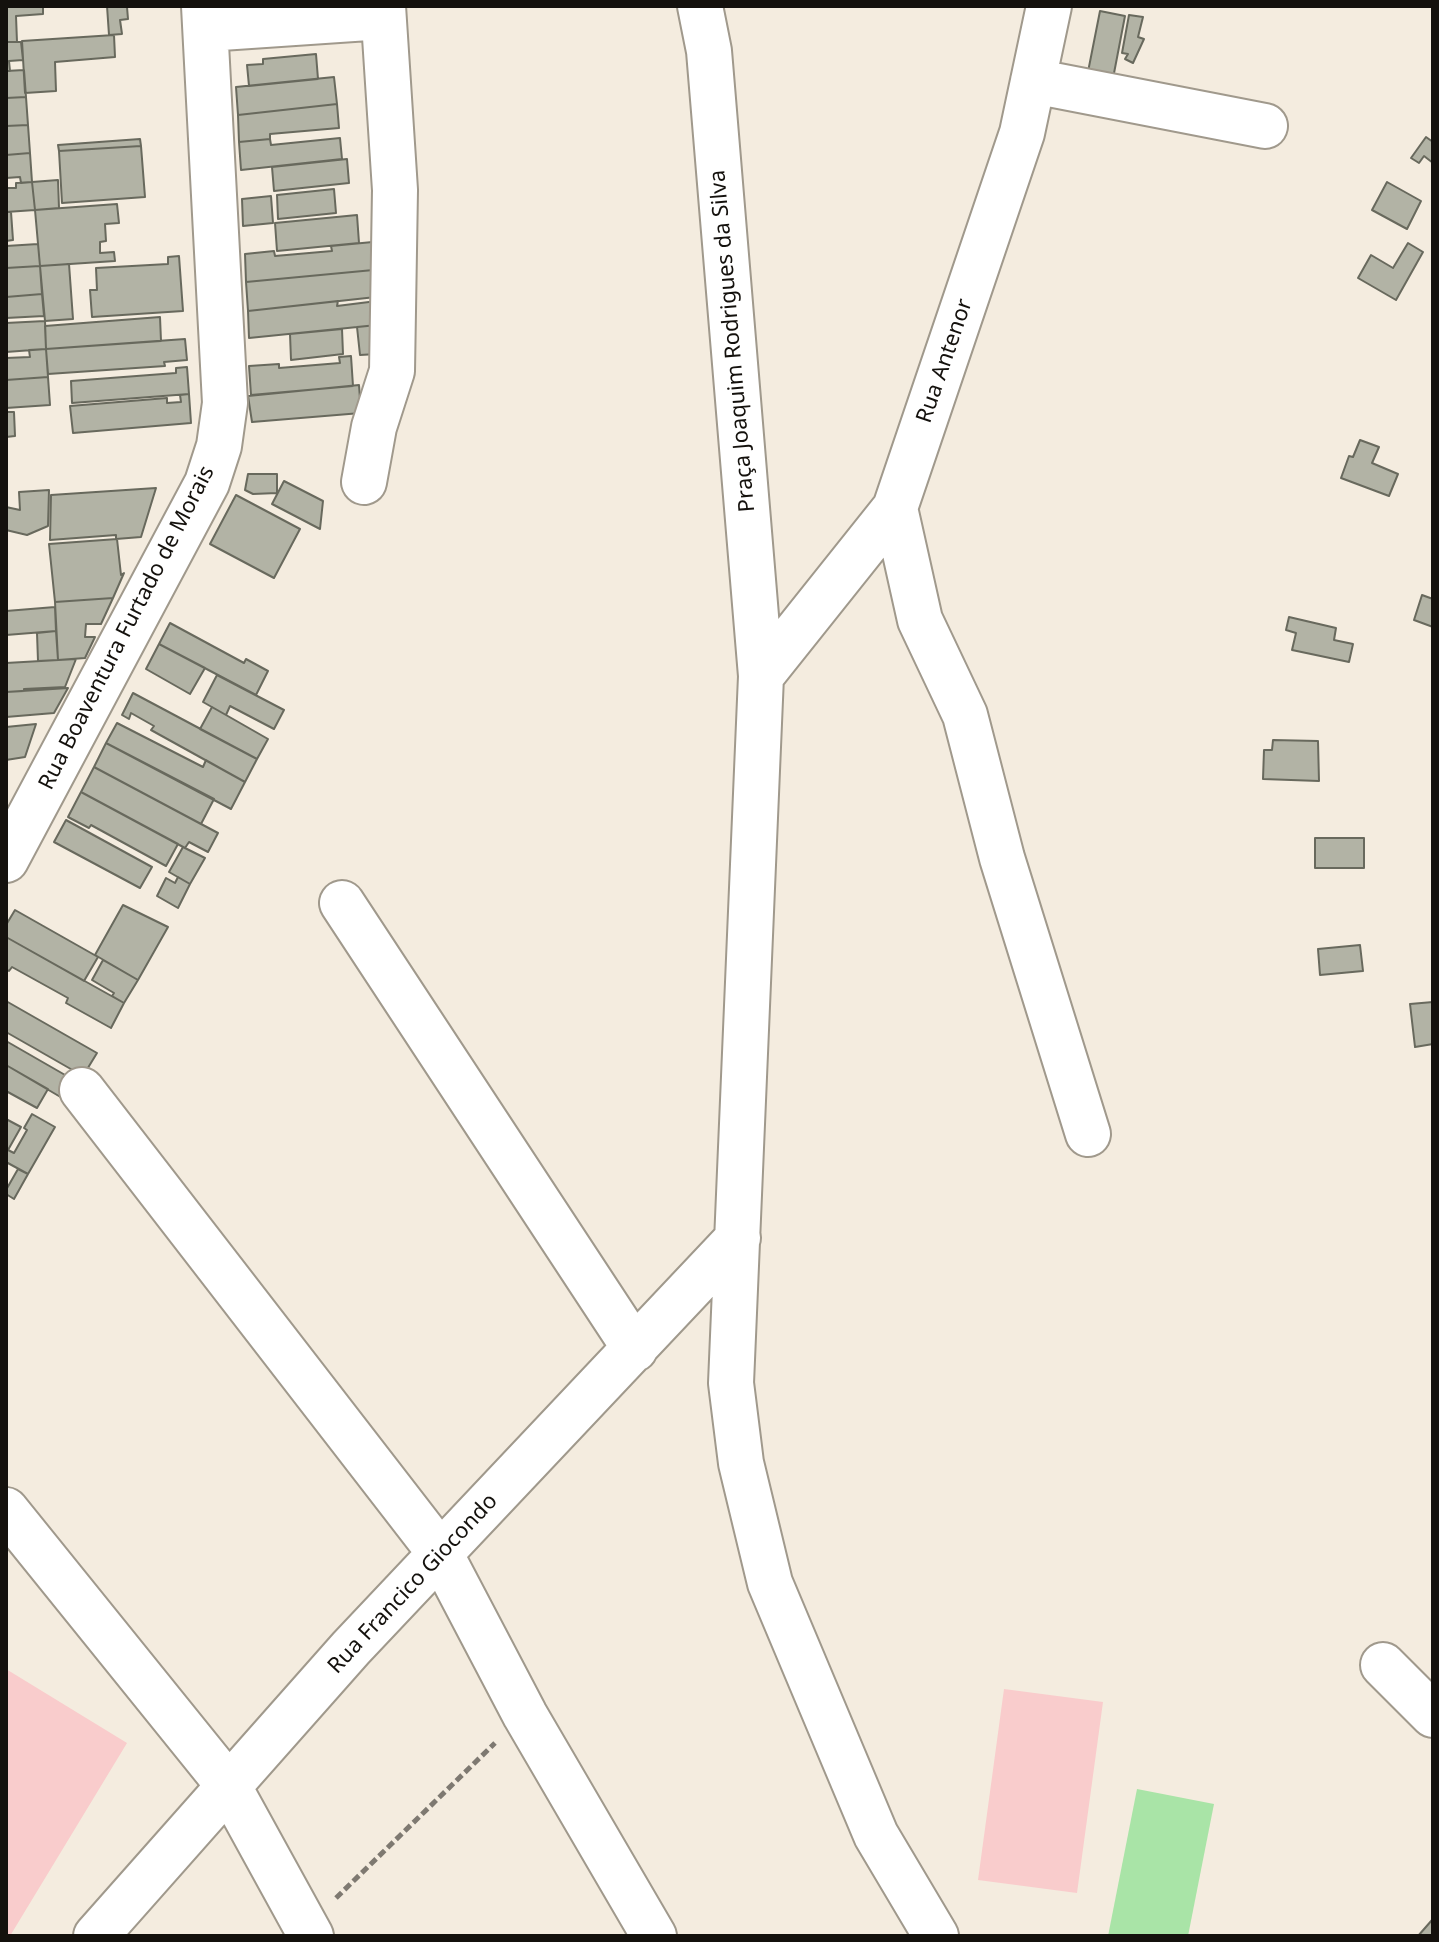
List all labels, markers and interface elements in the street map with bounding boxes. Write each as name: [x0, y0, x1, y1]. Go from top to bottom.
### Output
street label: Praça Joaquim Rodrigues da Silva: [705, 169, 761, 513]
street label: Rua Antenor: [911, 296, 979, 426]
street label: Rua Boaventura Furtado de Morais: [34, 462, 220, 794]
street label: Rua Francico Giocondo: [323, 1489, 503, 1679]

